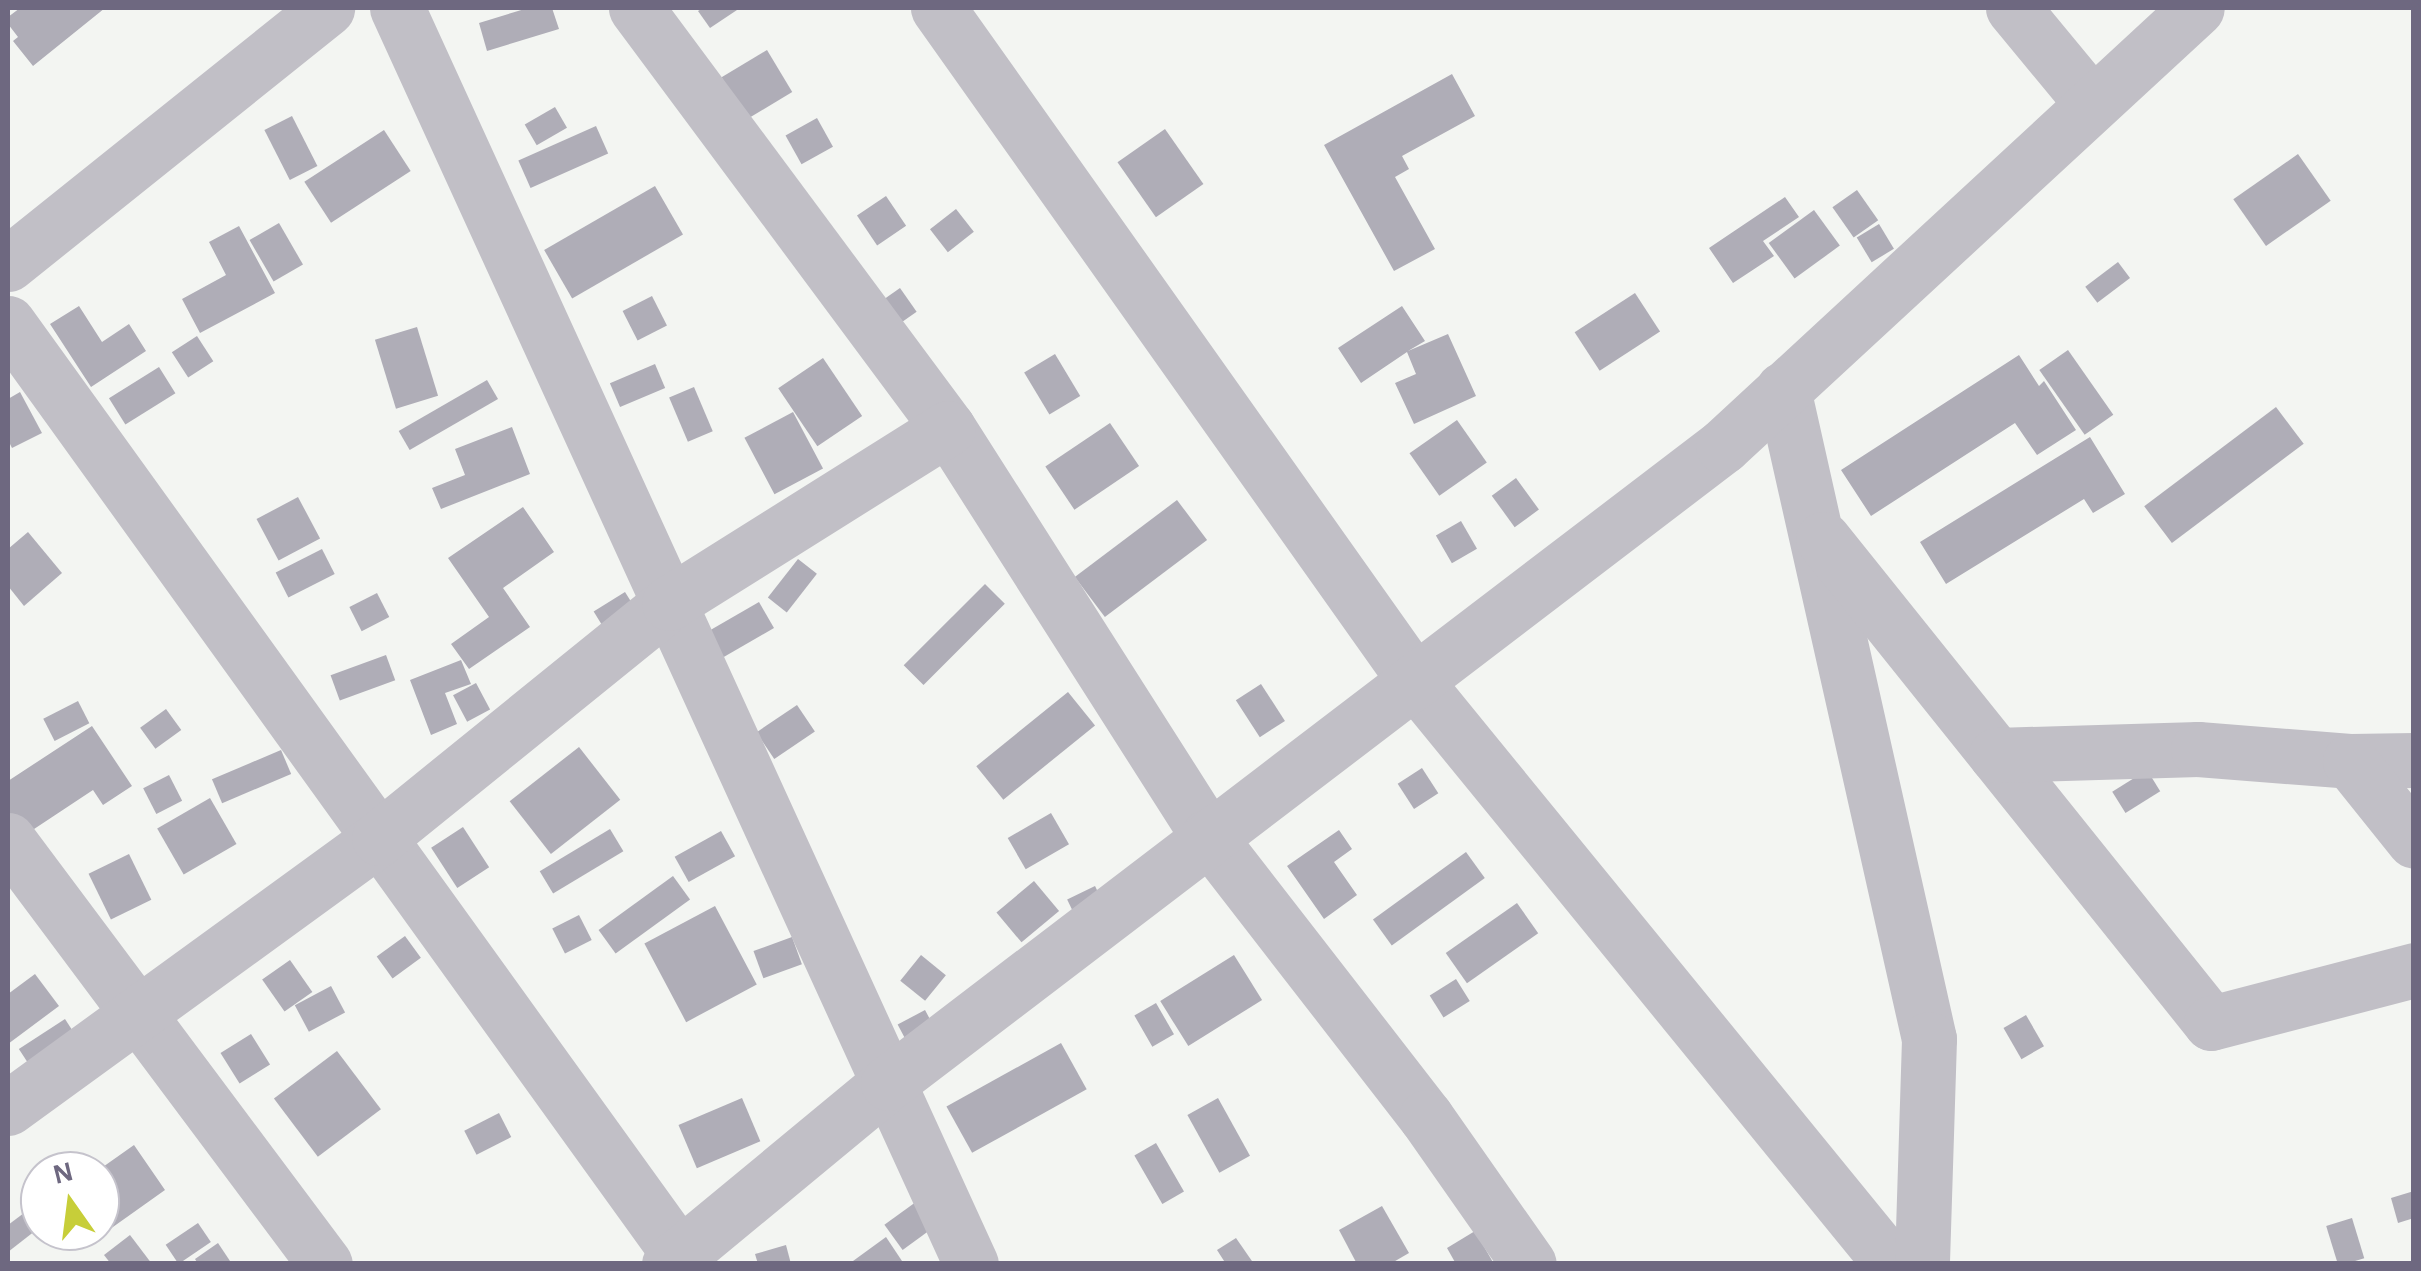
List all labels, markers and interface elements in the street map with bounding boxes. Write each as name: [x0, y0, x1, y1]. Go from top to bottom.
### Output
north arrow: [20, 1151, 120, 1251]
text: N: [50, 1158, 76, 1190]

